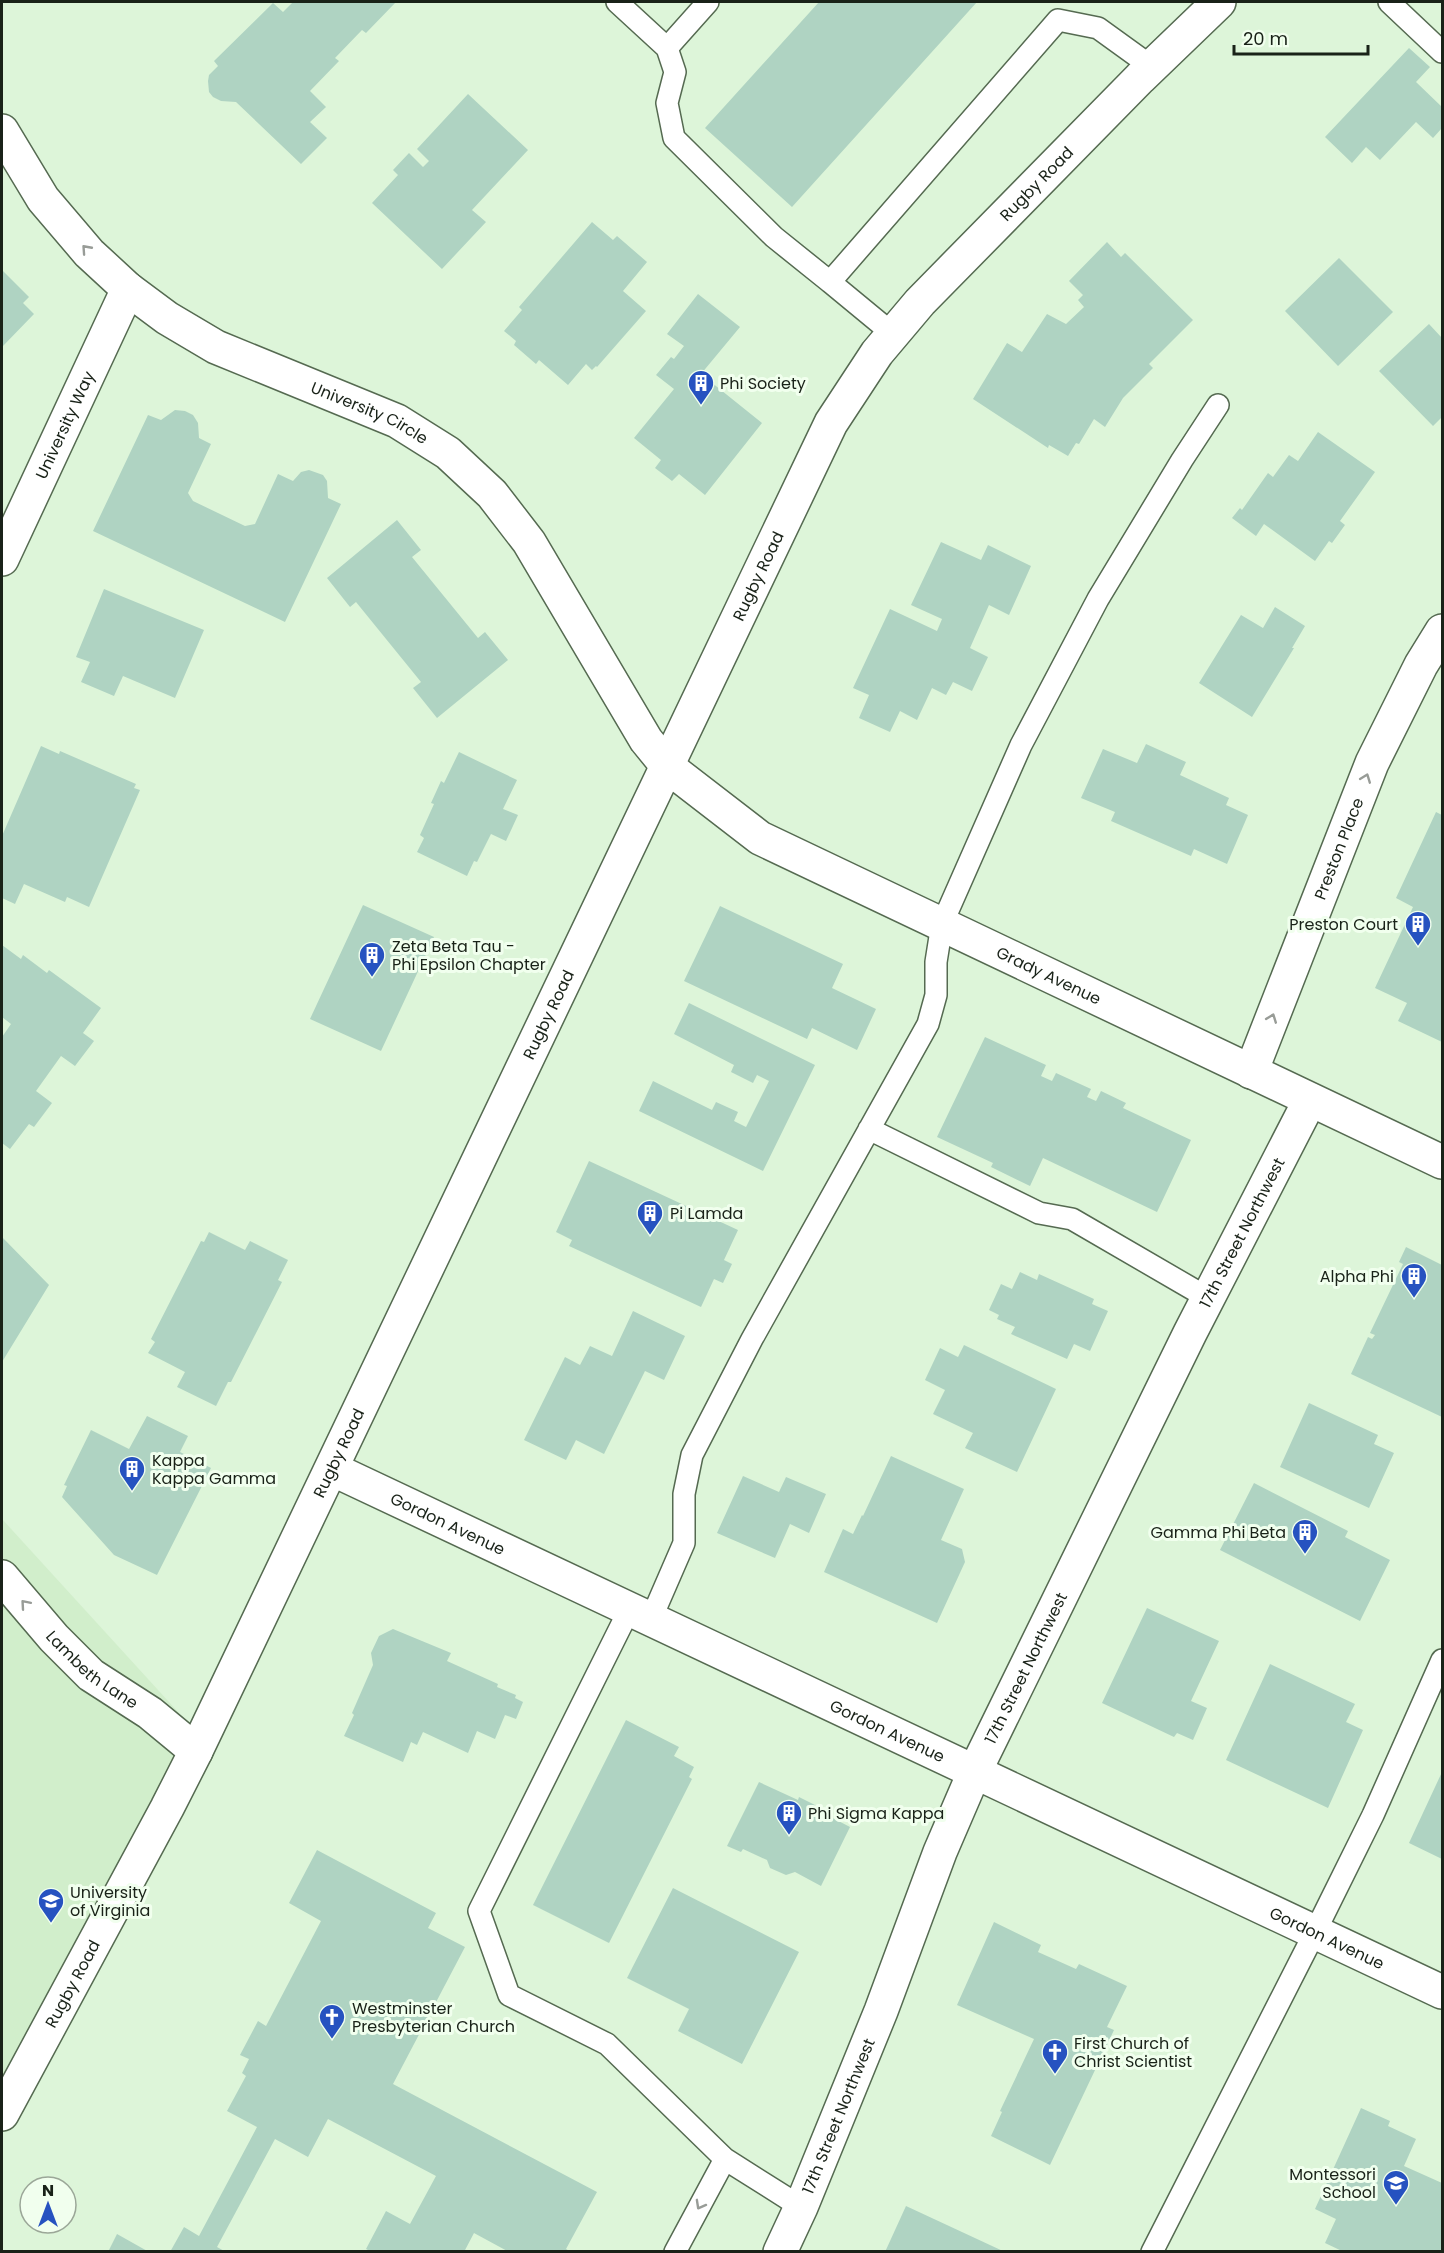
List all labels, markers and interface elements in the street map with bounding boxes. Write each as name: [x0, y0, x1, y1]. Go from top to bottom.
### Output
scale bar: [1234, 18, 1368, 56]
text: 20 m: [1243, 26, 1288, 51]
street label: Rugby Road: [995, 141, 1079, 226]
one-way arrow: [82, 245, 93, 256]
street label: University Way: [30, 367, 100, 483]
building icon: Phi Society: [686, 368, 716, 406]
place label: Phi Society: [720, 372, 806, 395]
street label: University Circle: [307, 376, 433, 450]
street label: Rugby Road: [727, 528, 789, 625]
one-way arrow: [1359, 773, 1372, 783]
street label: Preston Place: [1309, 794, 1369, 903]
building icon: Preston Court: [1403, 909, 1433, 947]
place label: Preston Court: [1289, 913, 1398, 936]
place label: Zeta Beta Tau - Phi Epsilon Chapter: [392, 935, 546, 976]
building icon: Zeta Beta Tau - Phi Epsilon Chapter: [357, 940, 387, 978]
street label: Grady Avenue: [992, 941, 1105, 1010]
street label: Rugby Road: [517, 966, 580, 1063]
one-way arrow: [1265, 1013, 1277, 1024]
street label: 17th Street Northwest: [1194, 1154, 1290, 1312]
building icon: Pi Lamda: [635, 1198, 665, 1236]
place label: Pi Lamda: [670, 1202, 743, 1225]
building icon: Alpha Phi: [1399, 1261, 1429, 1299]
place label: Alpha Phi: [1320, 1265, 1394, 1288]
street label: Rugby Road: [308, 1405, 370, 1502]
place label: Kappa Kappa Gamma: [152, 1449, 276, 1490]
building icon: Kappa Kappa Gamma: [117, 1454, 147, 1492]
street label: Gordon Avenue: [386, 1487, 509, 1561]
building icon: Gamma Phi Beta: [1290, 1517, 1320, 1555]
place label: Gamma Phi Beta: [1151, 1521, 1286, 1544]
street label: 17th Street Northwest: [979, 1588, 1073, 1748]
one-way arrow: [21, 1601, 32, 1611]
street label: Lambeth Lane: [40, 1626, 143, 1714]
street label: Gordon Avenue: [826, 1694, 948, 1768]
building icon: Phi Sigma Kappa: [774, 1798, 804, 1836]
place label: Phi Sigma Kappa: [808, 1802, 944, 1825]
place label: University of Virginia: [70, 1881, 150, 1922]
school or university icon: University of Virginia: [36, 1886, 66, 1924]
street label: Gordon Avenue: [1266, 1901, 1388, 1975]
street label: Rugby Road: [40, 1936, 106, 2032]
place label: Westminster Presbyterian Church: [352, 1997, 515, 2038]
church icon: Westminster Presbyterian Church: [317, 2002, 347, 2040]
place label: First Church of Christ Scientist: [1074, 2032, 1192, 2073]
street label: 17th Street Northwest: [797, 2035, 881, 2197]
church icon: First Church of Christ Scientist: [1040, 2037, 1070, 2075]
place label: Montessori School: [1289, 2163, 1376, 2204]
school or university icon: Montessori School: [1381, 2168, 1411, 2206]
north arrow: [18, 2175, 78, 2235]
text: N: [42, 2179, 54, 2202]
one-way arrow: [696, 2199, 707, 2209]

